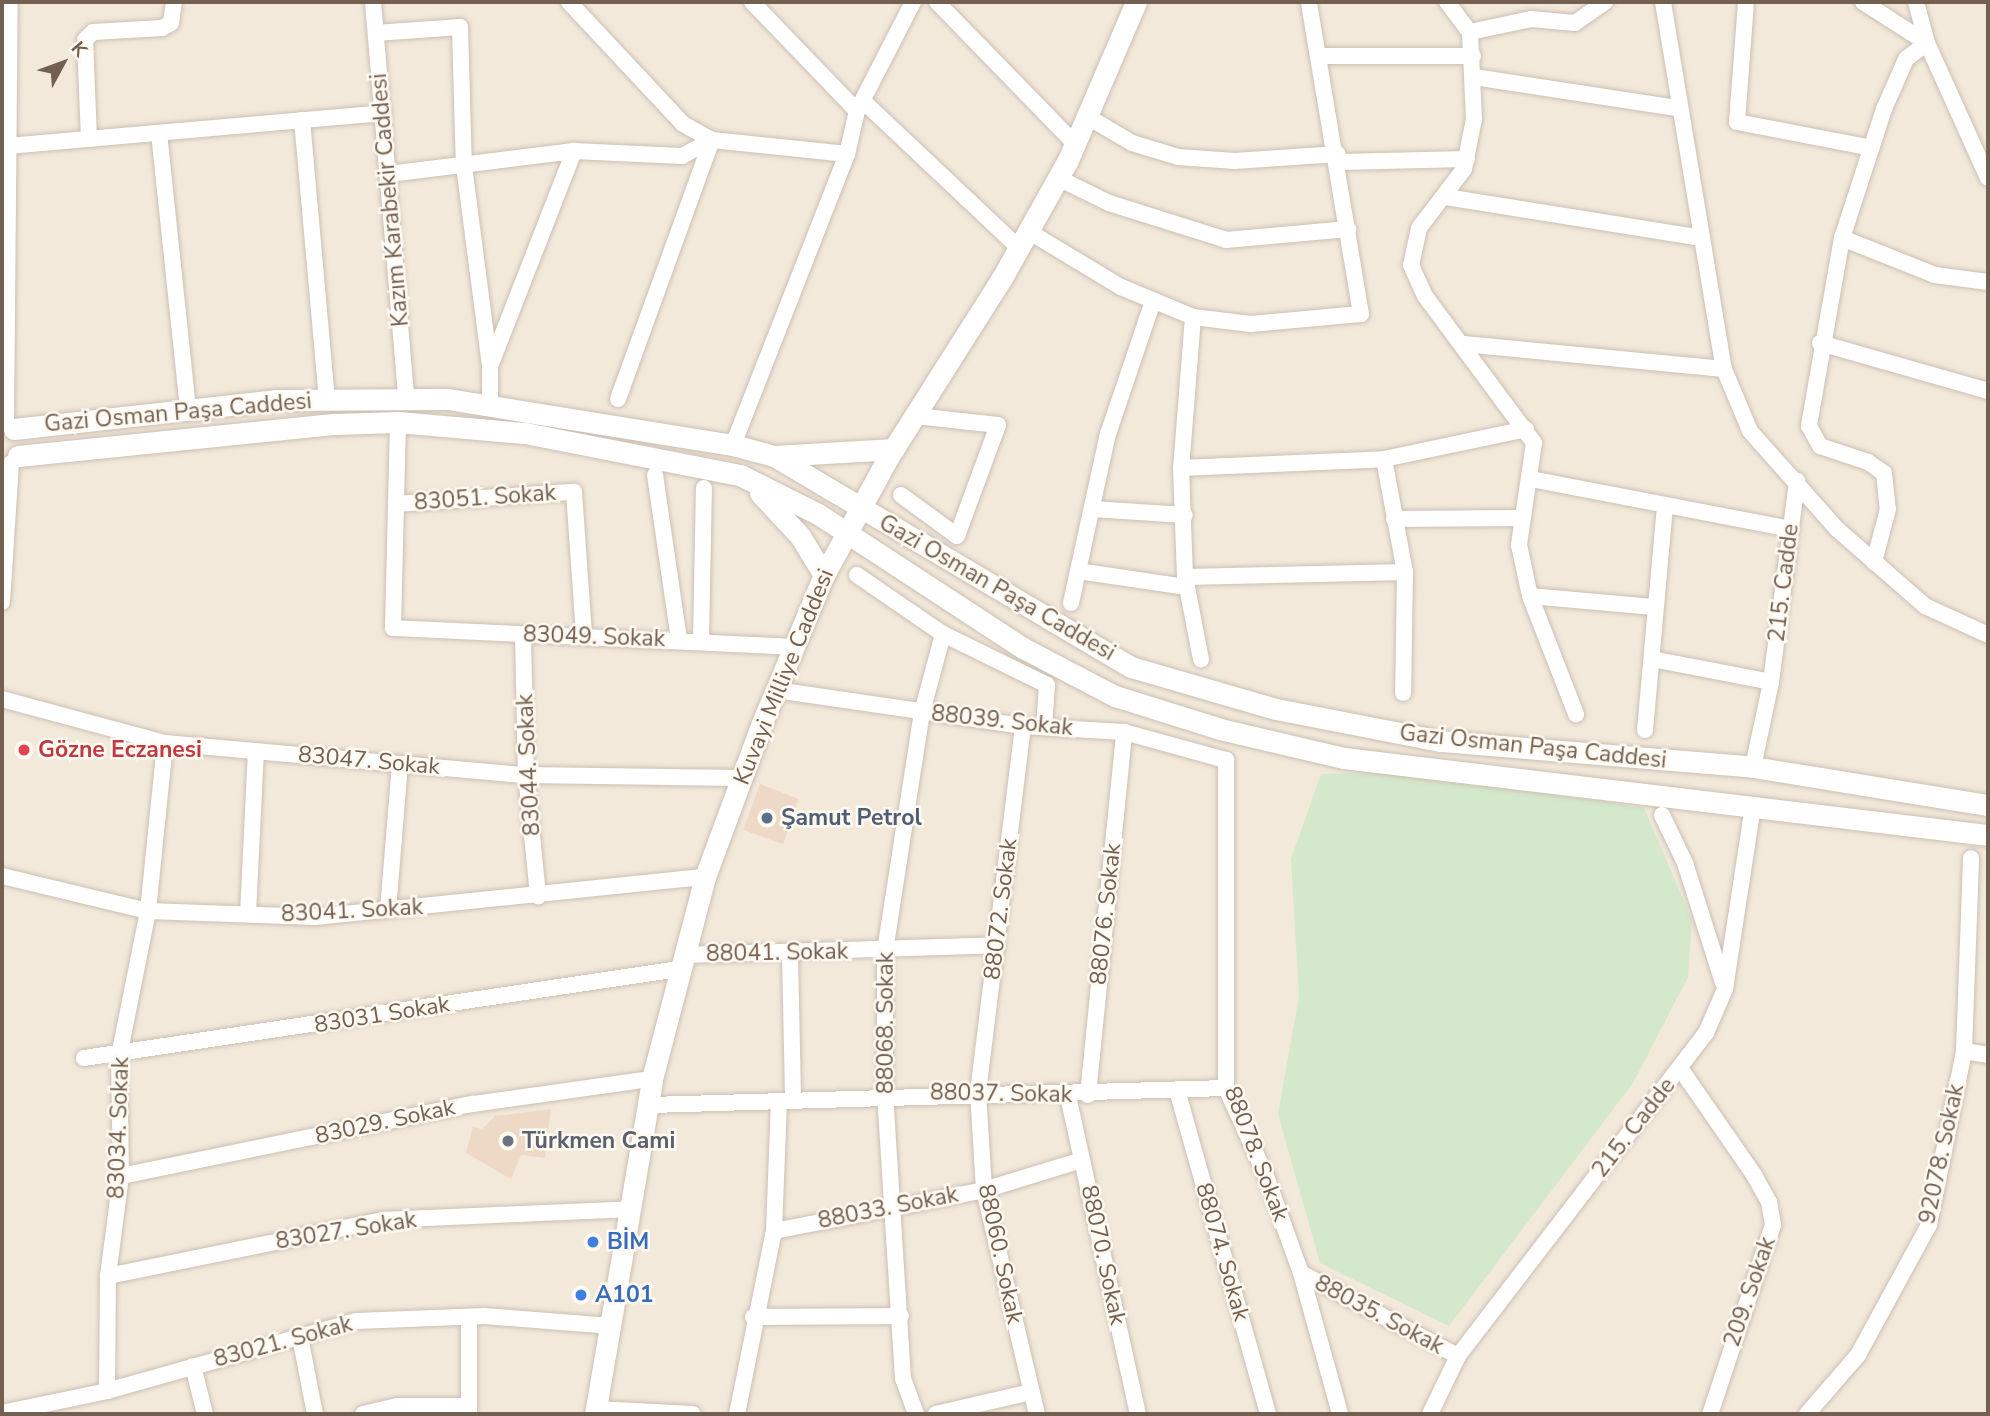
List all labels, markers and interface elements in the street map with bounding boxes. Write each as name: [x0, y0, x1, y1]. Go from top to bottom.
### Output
north arrow: [28, 28, 98, 98]
text: K: [65, 36, 93, 63]
street label: Kazım Karabekir Caddesi: [365, 72, 415, 328]
street label: Gazi Osman Paşa Caddesi: [43, 388, 313, 438]
street label: 83051. Sokak: [413, 479, 557, 517]
street label: Gazi Osman Paşa Caddesi: [874, 509, 1120, 667]
street label: 215. Cadde: [1763, 522, 1805, 644]
street label: Kuvayi Milliye Caddesi: [728, 565, 840, 789]
street label: 83049. Sokak: [522, 621, 666, 653]
street label: 83044. Sokak: [511, 693, 547, 837]
street label: 88039. Sokak: [930, 700, 1074, 742]
street label: Gazi Osman Paşa Caddesi: [1398, 719, 1668, 775]
place label: Gözne Eczanesi: [38, 736, 202, 764]
street label: 83047. Sokak: [297, 741, 441, 781]
marker: Gözne Eczanesi: [16, 742, 32, 758]
place label: Şamut Petrol: [781, 804, 922, 832]
marker: Şamut Petrol: [759, 810, 775, 826]
street label: 88072. Sokak: [979, 837, 1023, 981]
street label: 88076. Sokak: [1085, 842, 1127, 986]
street label: 83041. Sokak: [280, 893, 424, 929]
street label: 88041. Sokak: [706, 938, 848, 968]
street label: 88068. Sokak: [872, 952, 900, 1094]
street label: 83031 Sokak: [312, 991, 452, 1039]
street label: 83034. Sokak: [103, 1056, 135, 1200]
street label: 215. Cadde: [1587, 1073, 1681, 1183]
street label: 88037. Sokak: [930, 1079, 1072, 1109]
street label: 92078. Sokak: [1914, 1082, 1970, 1226]
street label: 88078. Sokak: [1218, 1083, 1294, 1225]
street label: 83029. Sokak: [313, 1094, 457, 1150]
place label: Türkmen Cami: [522, 1127, 675, 1155]
marker: Türkmen Cami: [500, 1133, 516, 1149]
street label: 88074. Sokak: [1189, 1180, 1255, 1324]
street label: 88033. Sokak: [816, 1181, 960, 1235]
street label: 88060. Sokak: [972, 1182, 1028, 1326]
street label: 88070. Sokak: [1075, 1183, 1131, 1327]
street label: 83027. Sokak: [274, 1206, 418, 1256]
place label: BİM: [607, 1228, 649, 1256]
street label: 209. Sokak: [1718, 1233, 1782, 1351]
marker: BİM: [585, 1234, 601, 1250]
street label: 88035. Sokak: [1310, 1269, 1448, 1361]
place label: A101: [595, 1281, 654, 1309]
marker: A101: [573, 1287, 589, 1303]
street label: 83021. Sokak: [211, 1310, 355, 1374]

